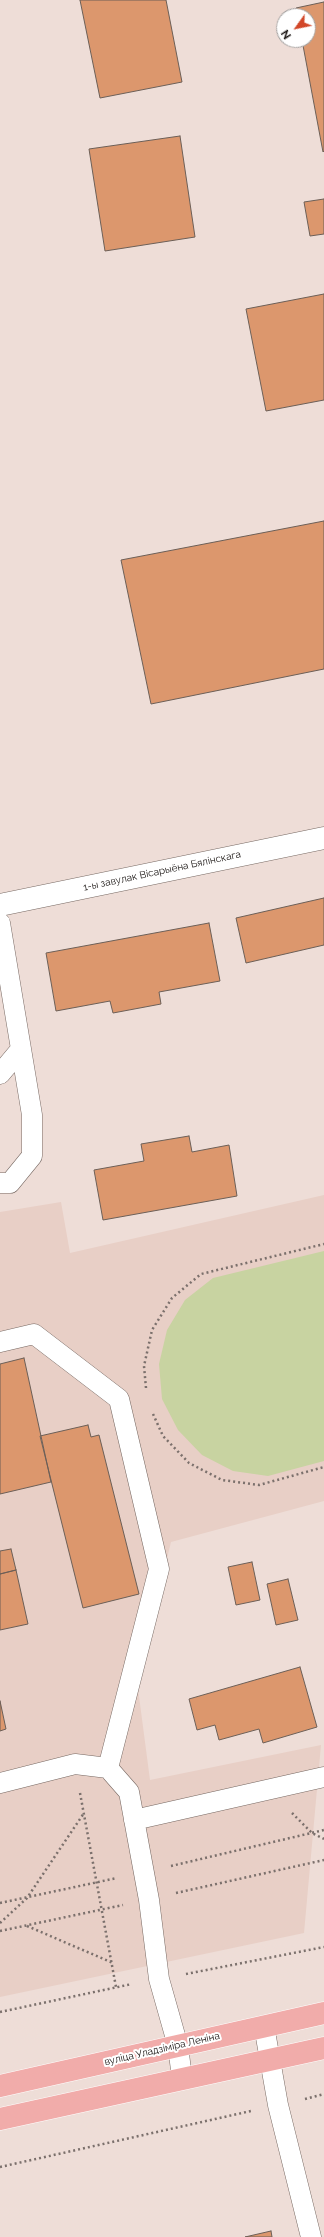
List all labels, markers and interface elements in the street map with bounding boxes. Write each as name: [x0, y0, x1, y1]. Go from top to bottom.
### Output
north arrow: [276, 8, 316, 48]
text: N: [279, 27, 294, 41]
street label: 1-ы завулак Вісарыёна Бялінскага: [82, 848, 242, 894]
street label: вуліца Уладзіміра Леніна: [103, 2030, 221, 2068]

